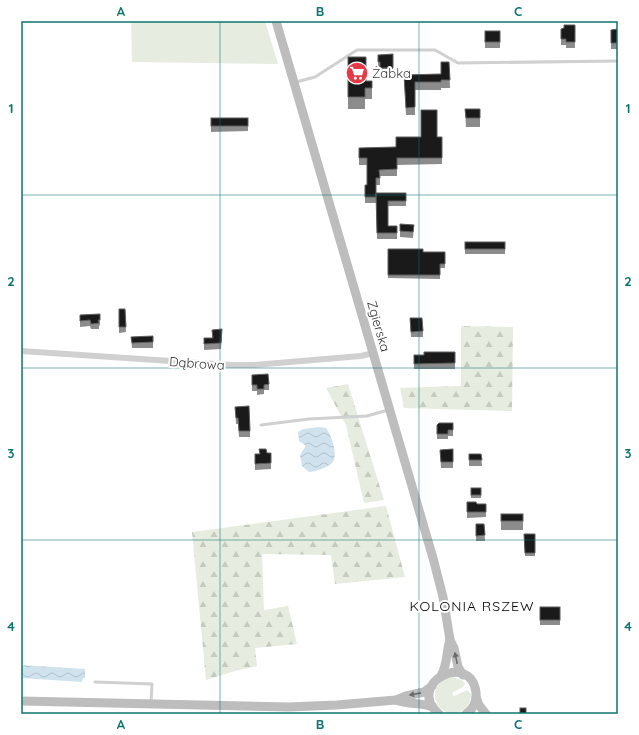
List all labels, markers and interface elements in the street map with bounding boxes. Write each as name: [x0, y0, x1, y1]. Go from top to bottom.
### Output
text: A: [117, 3, 126, 19]
text: B: [316, 3, 324, 19]
text: C: [514, 3, 522, 19]
supermarket icon: Żabka: [344, 60, 370, 86]
place label: Żabka: [372, 65, 411, 81]
text: 1: [8, 100, 14, 116]
text: 1: [625, 100, 631, 116]
text: 2: [7, 273, 15, 289]
text: 2: [624, 273, 632, 289]
street label: Zgierska: [364, 299, 394, 353]
street label: Dąbrowa: [169, 353, 225, 373]
text: 3: [8, 445, 15, 461]
text: 3: [625, 445, 632, 461]
district label: KOLONIA RSZEW: [409, 597, 535, 615]
text: 4: [7, 618, 15, 634]
text: 4: [624, 618, 632, 634]
one-way arrow: [453, 651, 459, 664]
one-way arrow: [409, 691, 421, 697]
text: A: [117, 716, 126, 732]
text: B: [316, 716, 324, 732]
text: C: [514, 716, 522, 732]

